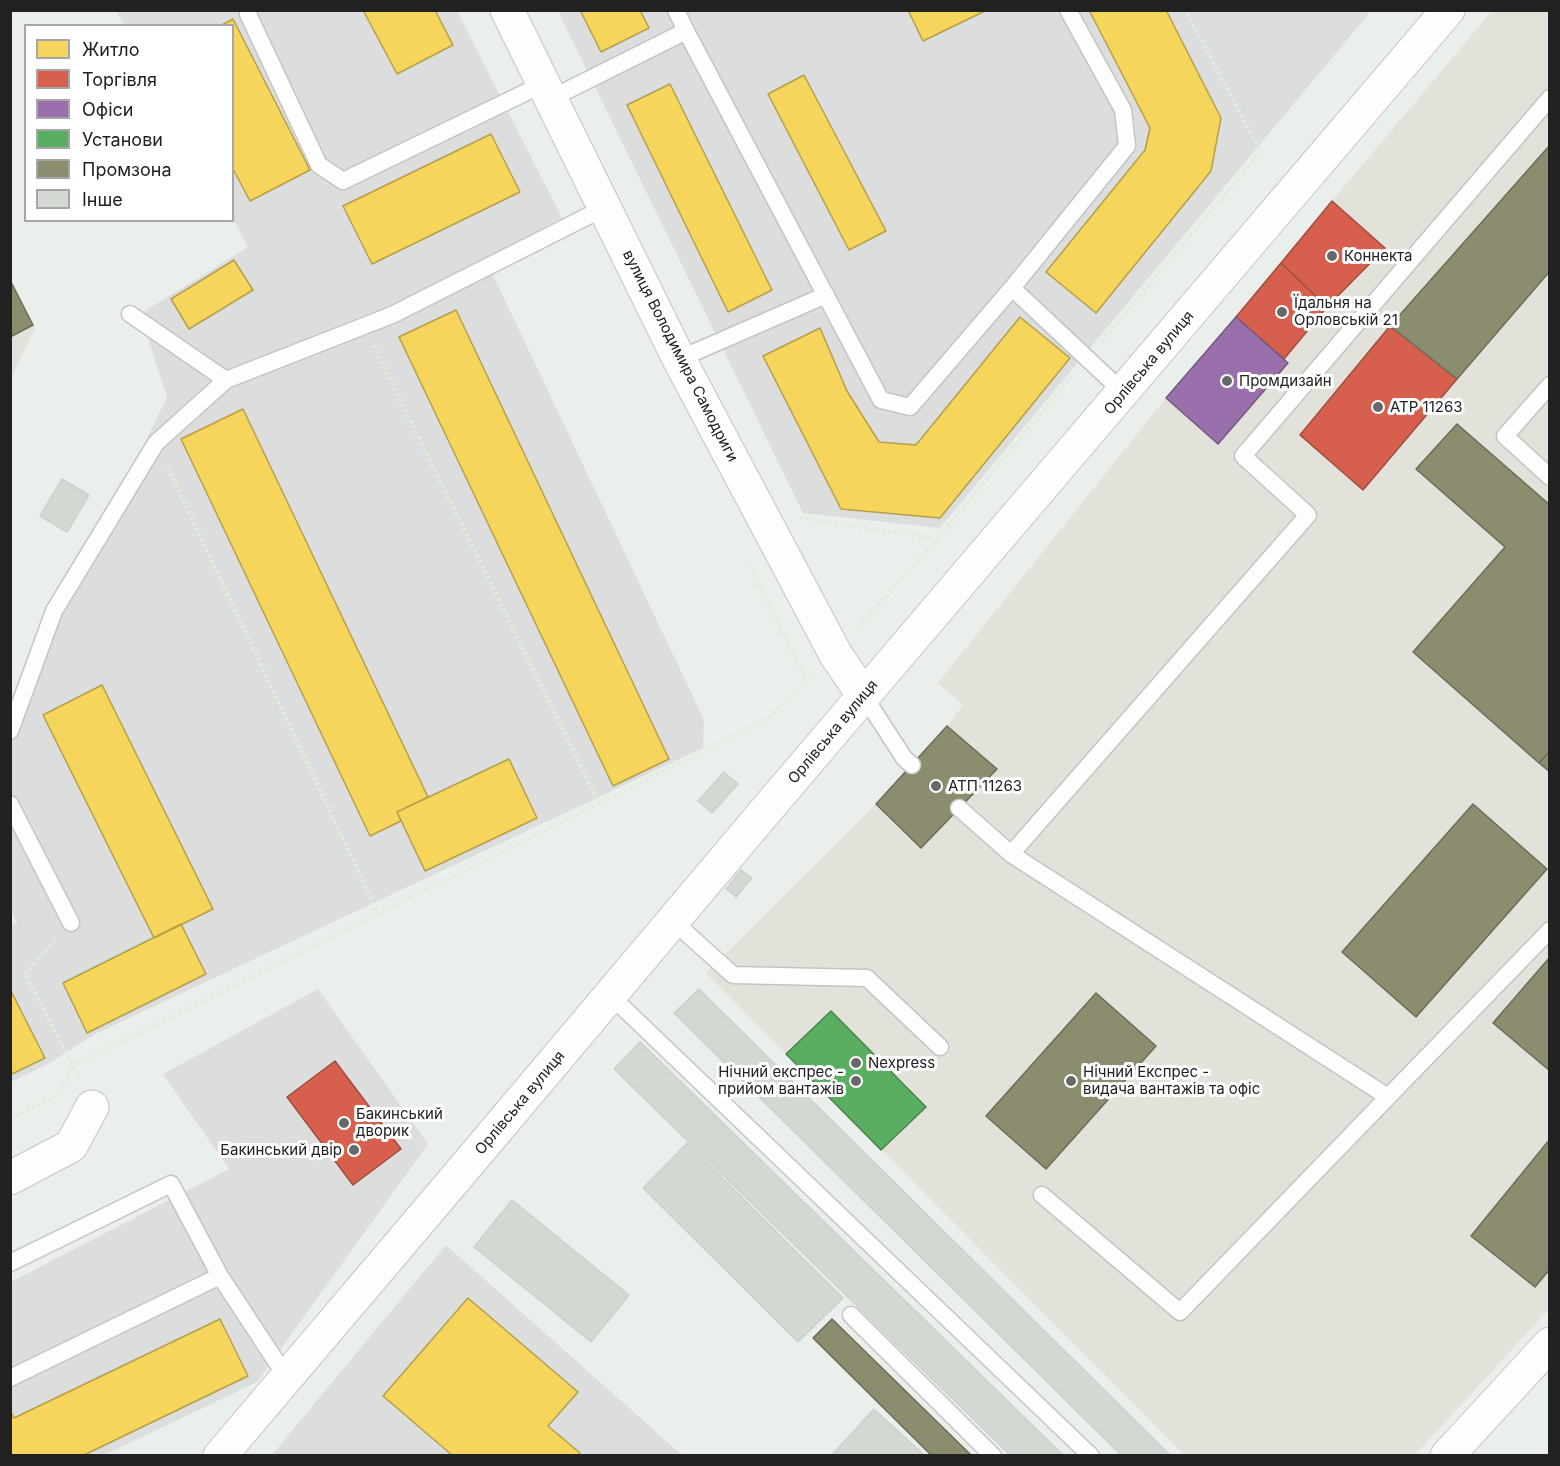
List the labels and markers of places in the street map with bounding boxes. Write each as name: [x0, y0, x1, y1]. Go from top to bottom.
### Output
place label: Коннекта: [1344, 247, 1413, 265]
marker: Коннекта: [1325, 249, 1339, 263]
place label: Їдальня на Орловській 21: [1294, 294, 1398, 329]
marker: Їдальня на Орловській 21: [1275, 305, 1289, 319]
place label: Промдизайн: [1239, 372, 1332, 390]
marker: Промдизайн: [1220, 374, 1234, 388]
place label: ATP 11263: [1390, 398, 1462, 416]
marker: ATP 11263: [1371, 400, 1385, 414]
place label: АТП 11263: [948, 777, 1022, 795]
marker: АТП 11263: [929, 779, 943, 793]
place label: Nexpress: [868, 1054, 935, 1072]
marker: Nexpress: [849, 1056, 863, 1070]
place label: Нічний експрес - прийом вантажів: [718, 1063, 844, 1098]
place label: Нічний Експрес - видача вантажів та офіс: [1083, 1063, 1260, 1098]
marker: Нічний експрес - прийом вантажів: [849, 1074, 863, 1088]
marker: Нічний Експрес - видача вантажів та офіс: [1064, 1074, 1078, 1088]
place label: Бакинський дворик: [356, 1105, 443, 1140]
marker: Бакинський дворик: [337, 1116, 351, 1130]
place label: Бакинський двір: [220, 1141, 342, 1159]
marker: Бакинський двір: [347, 1143, 361, 1157]

